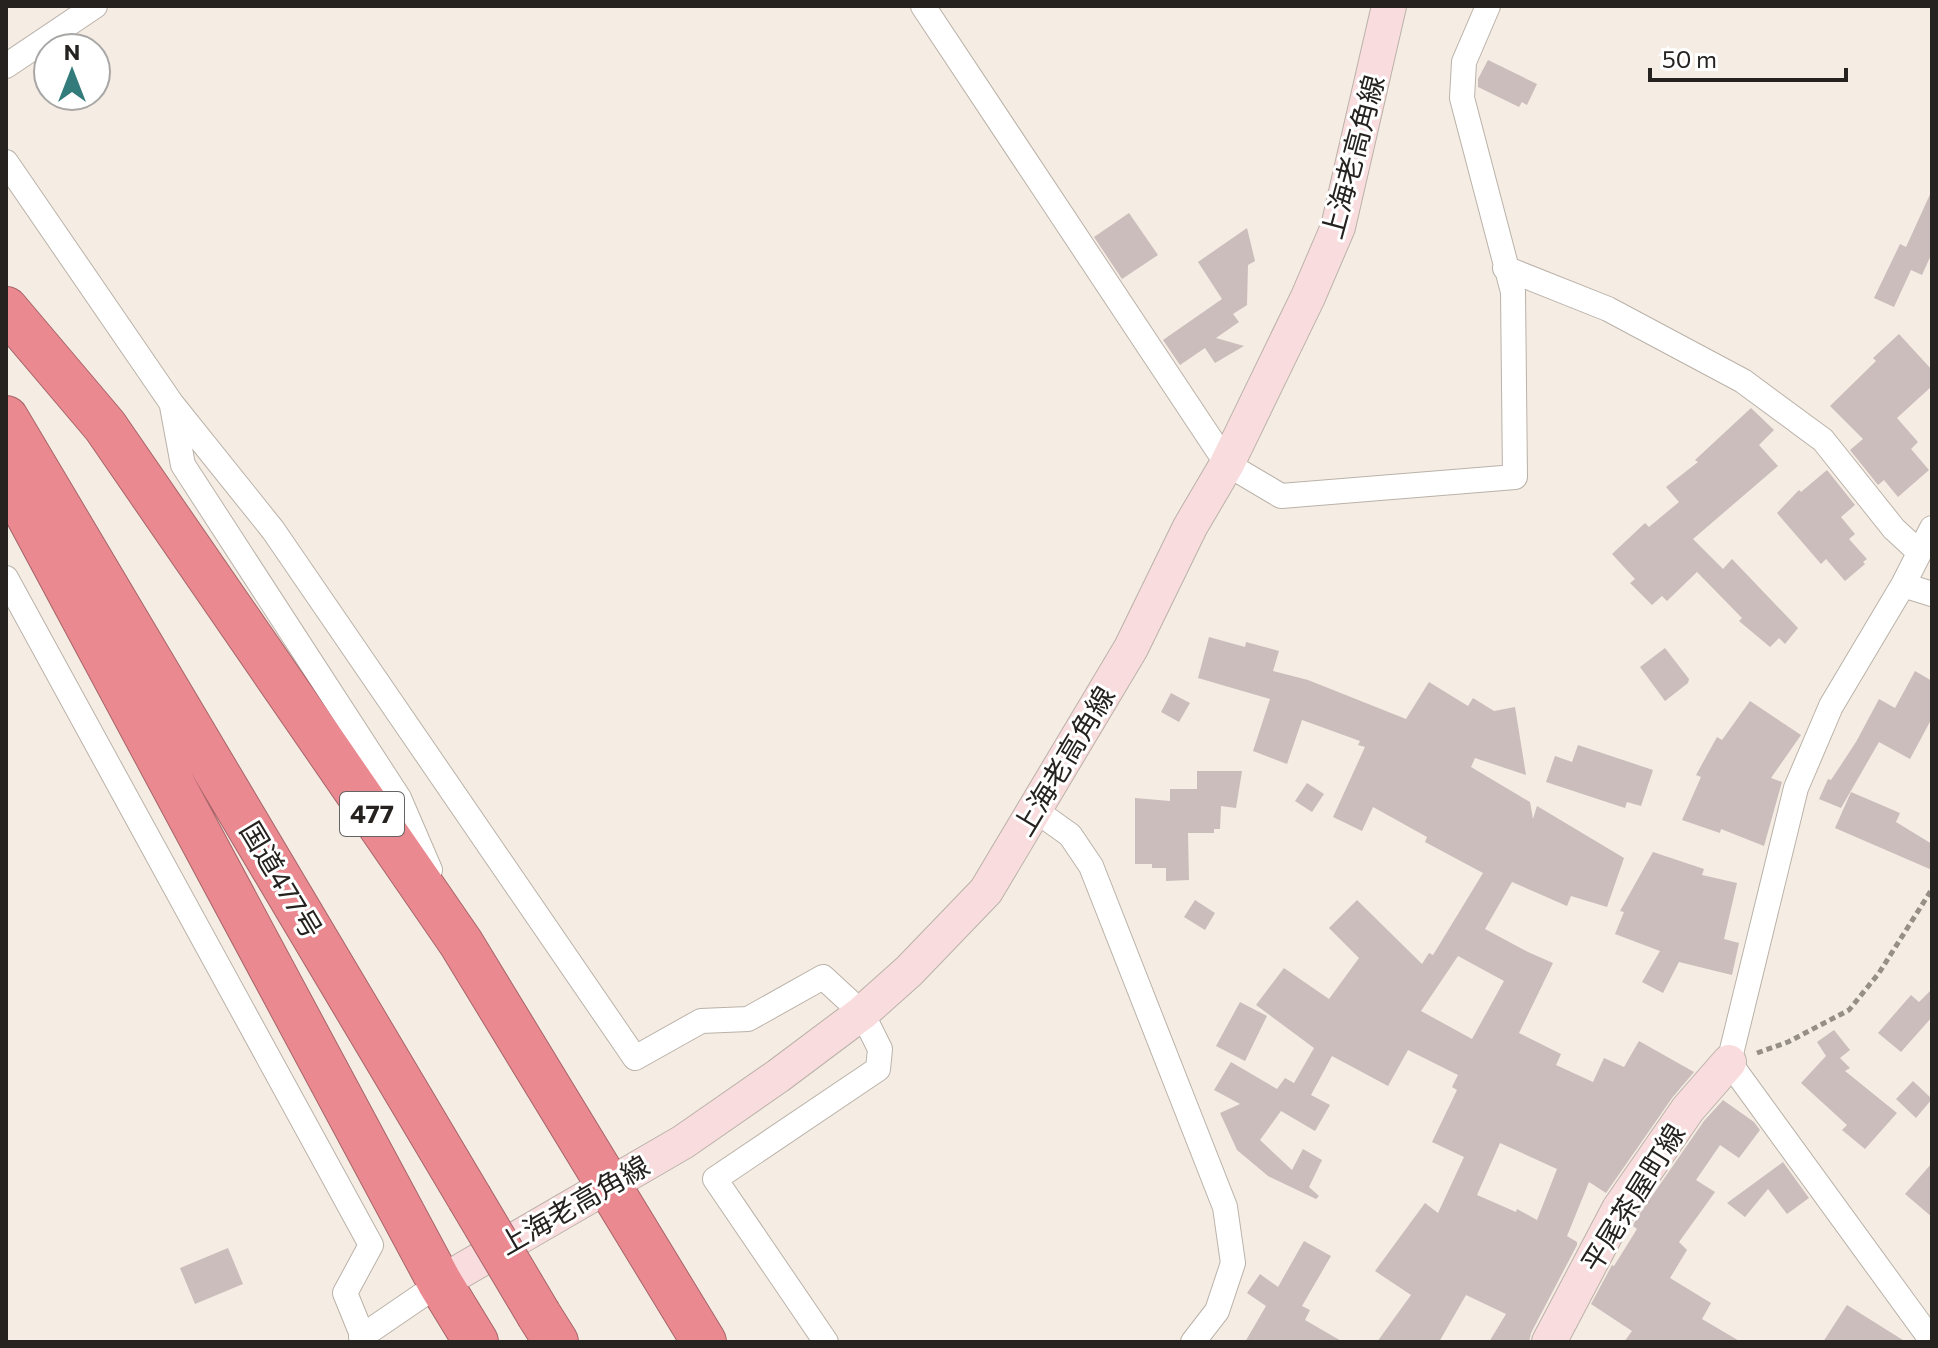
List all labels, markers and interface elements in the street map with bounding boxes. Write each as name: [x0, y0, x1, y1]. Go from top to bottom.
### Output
north arrow: [32, 32, 112, 112]
scale bar: [1650, 32, 1846, 82]
text: N: [64, 38, 80, 65]
text: 50 m: [1662, 44, 1717, 73]
street label: 上海老高角線: [1314, 71, 1390, 242]
street label: 上海老高角線: [1005, 680, 1121, 841]
road number: 477: [340, 792, 404, 836]
street label: 国道477号: [234, 815, 330, 944]
street label: 平尾茶屋町線: [1573, 1117, 1691, 1278]
street label: 上海老高角線: [492, 1147, 655, 1261]

